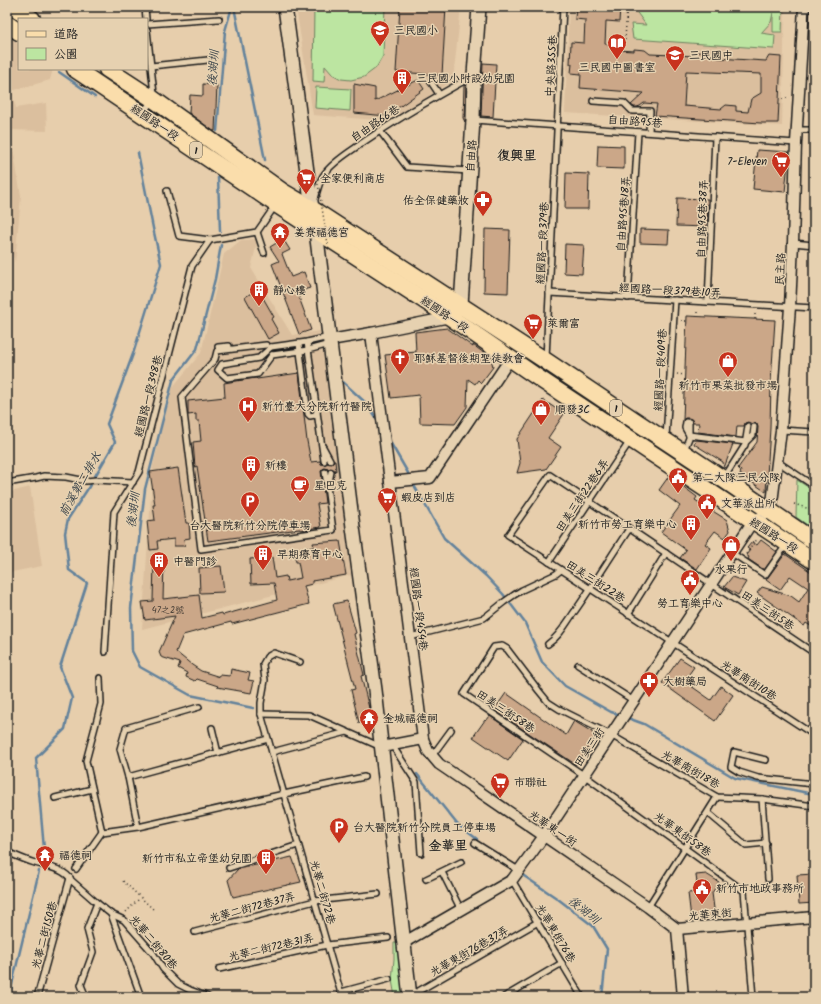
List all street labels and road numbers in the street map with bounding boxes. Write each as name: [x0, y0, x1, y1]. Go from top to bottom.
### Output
street label: 中央路355巷: [541, 35, 563, 98]
street label: 經國路一段: [127, 100, 182, 146]
street label: 自由路66巷: [347, 101, 404, 147]
street label: 自由路95巷: [607, 111, 663, 133]
street label: 自由路: [462, 139, 482, 173]
road number: 1: [190, 142, 202, 158]
street label: 自由路95巷18弄: [612, 175, 636, 253]
street label: 自由路95巷38弄: [693, 179, 713, 259]
street label: 經國路一段379巷: [532, 201, 554, 285]
street label: 民主路: [771, 252, 791, 286]
street label: 經國路一段379巷10弄: [618, 279, 722, 303]
street label: 經國路一段: [417, 292, 472, 338]
street label: 經國路一段409巷: [650, 328, 672, 412]
street label: 經國路一段398巷: [130, 353, 168, 439]
road number: 1: [610, 400, 622, 416]
street label: 田美三街22巷6弄: [552, 455, 614, 536]
street label: 經國路一段: [745, 513, 801, 558]
street label: 田美三街22巷: [562, 556, 629, 608]
street label: 經國路一段454巷: [404, 566, 432, 652]
street label: 田美三街5巷: [737, 586, 798, 635]
street label: 光華南街10巷: [717, 656, 780, 706]
street label: 田美三街58巷: [472, 685, 538, 738]
street label: 田美三街: [570, 723, 610, 771]
street label: 光華南街18巷: [658, 746, 723, 794]
street label: 光華東一街: [525, 806, 581, 852]
street label: 光華東街58巷: [650, 808, 715, 862]
street label: 光華二街72巷: [304, 858, 340, 927]
street label: 光華二街72巷37弄: [207, 888, 297, 928]
street label: 光華二街150巷: [27, 899, 63, 971]
street label: 光華東街76巷: [530, 901, 580, 967]
street label: 光華東街: [687, 904, 734, 926]
street label: 光華二街80巷: [125, 911, 182, 974]
street label: 光華東街76巷37弄: [427, 922, 512, 982]
street label: 光華二街72巷31弄: [227, 929, 316, 967]

